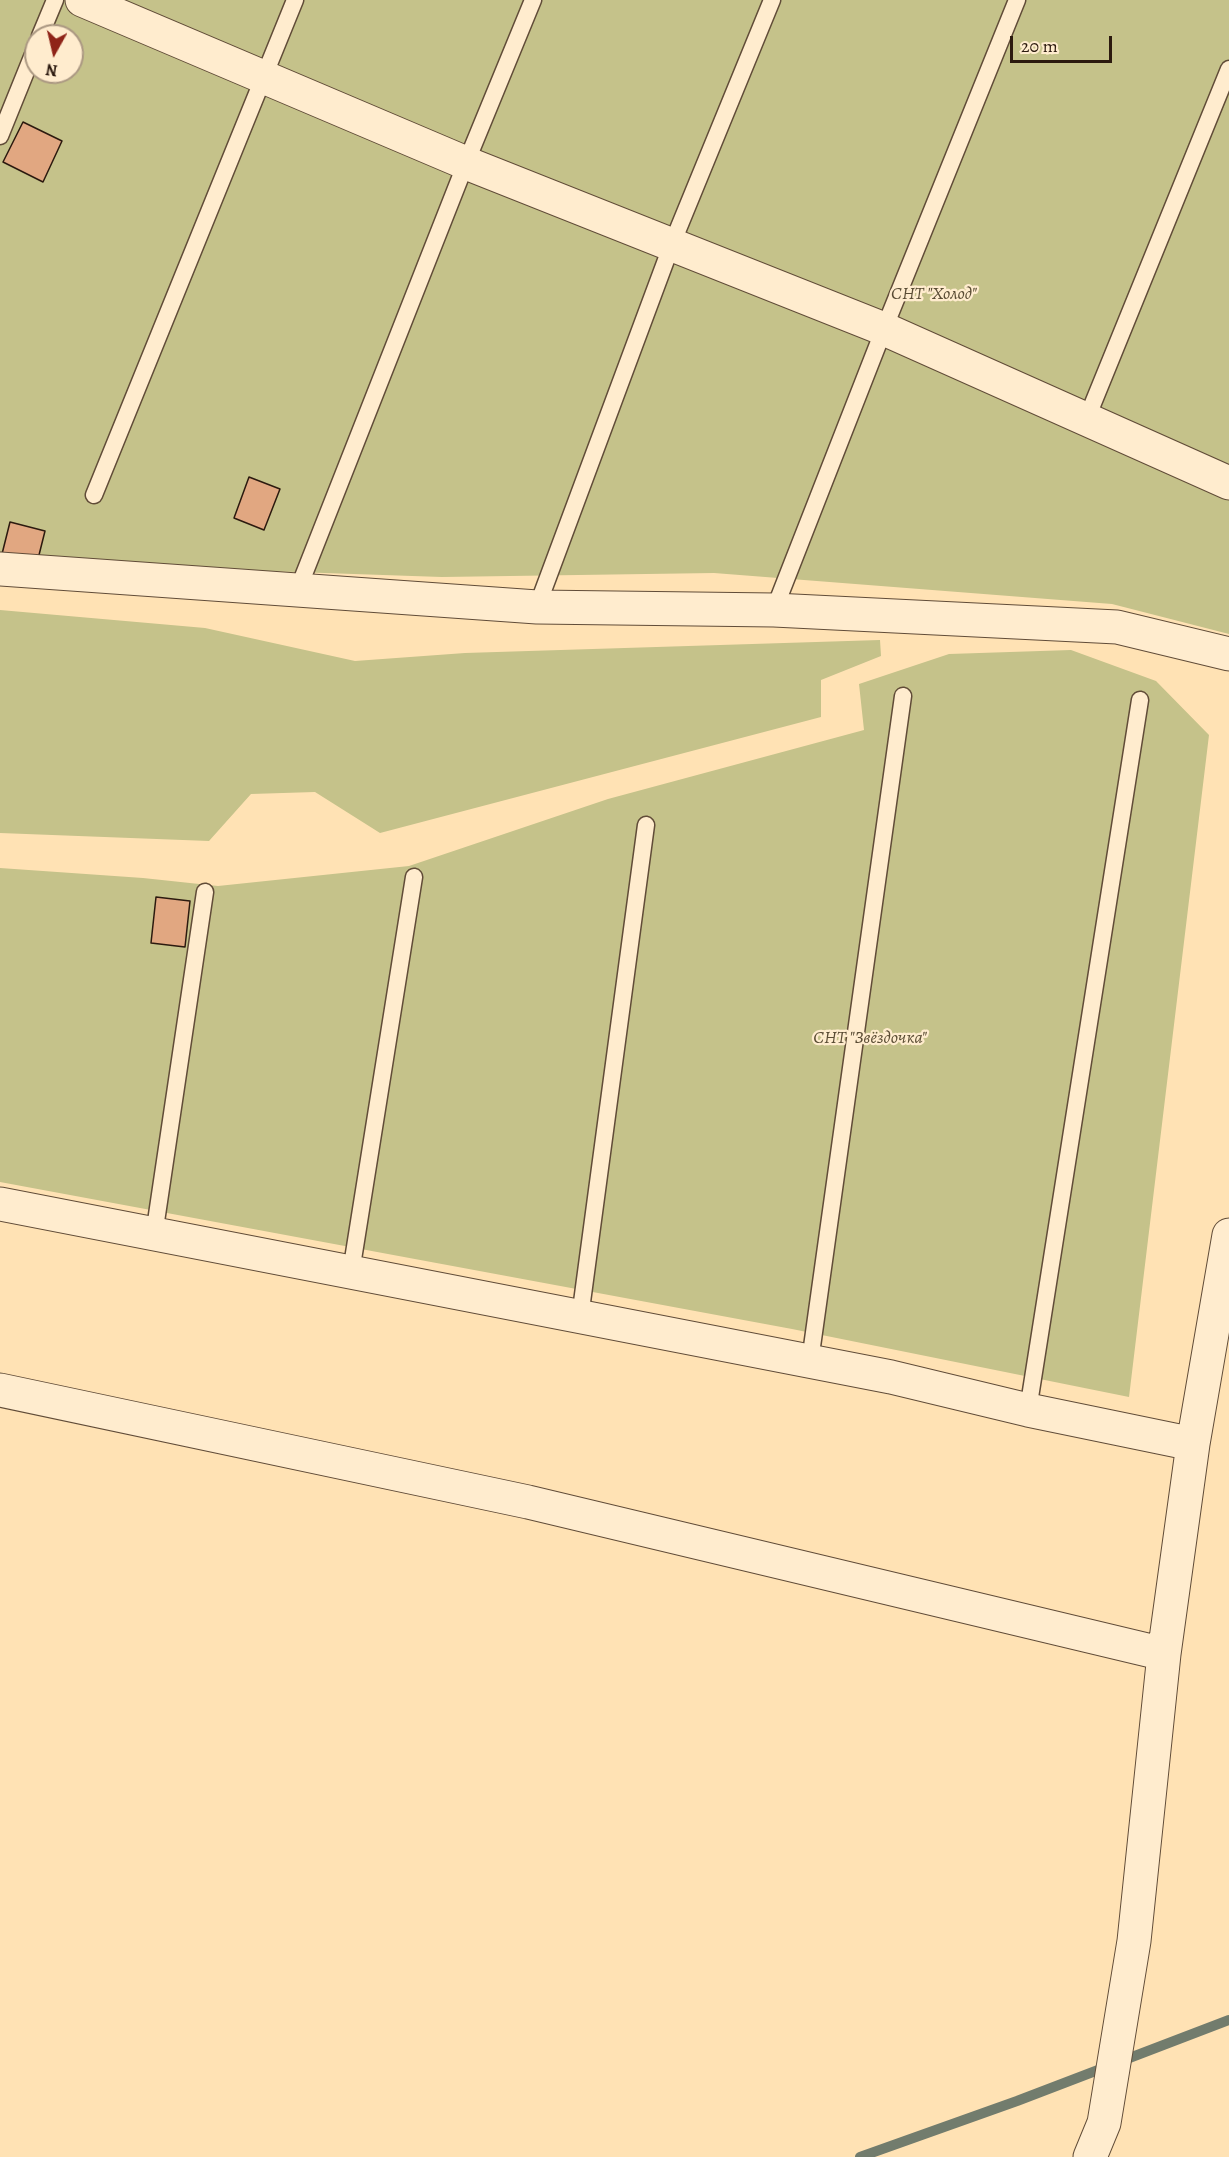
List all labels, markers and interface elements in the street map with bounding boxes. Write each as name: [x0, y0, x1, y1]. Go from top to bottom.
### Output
north arrow: [24, 24, 84, 84]
scale bar: [1013, 24, 1115, 62]
text: 20 m: [1021, 34, 1058, 58]
text: N: [44, 58, 59, 82]
park label: СНТ "Холод": [891, 284, 977, 306]
park label: СНТ "Звёздочка": [813, 1028, 927, 1050]

